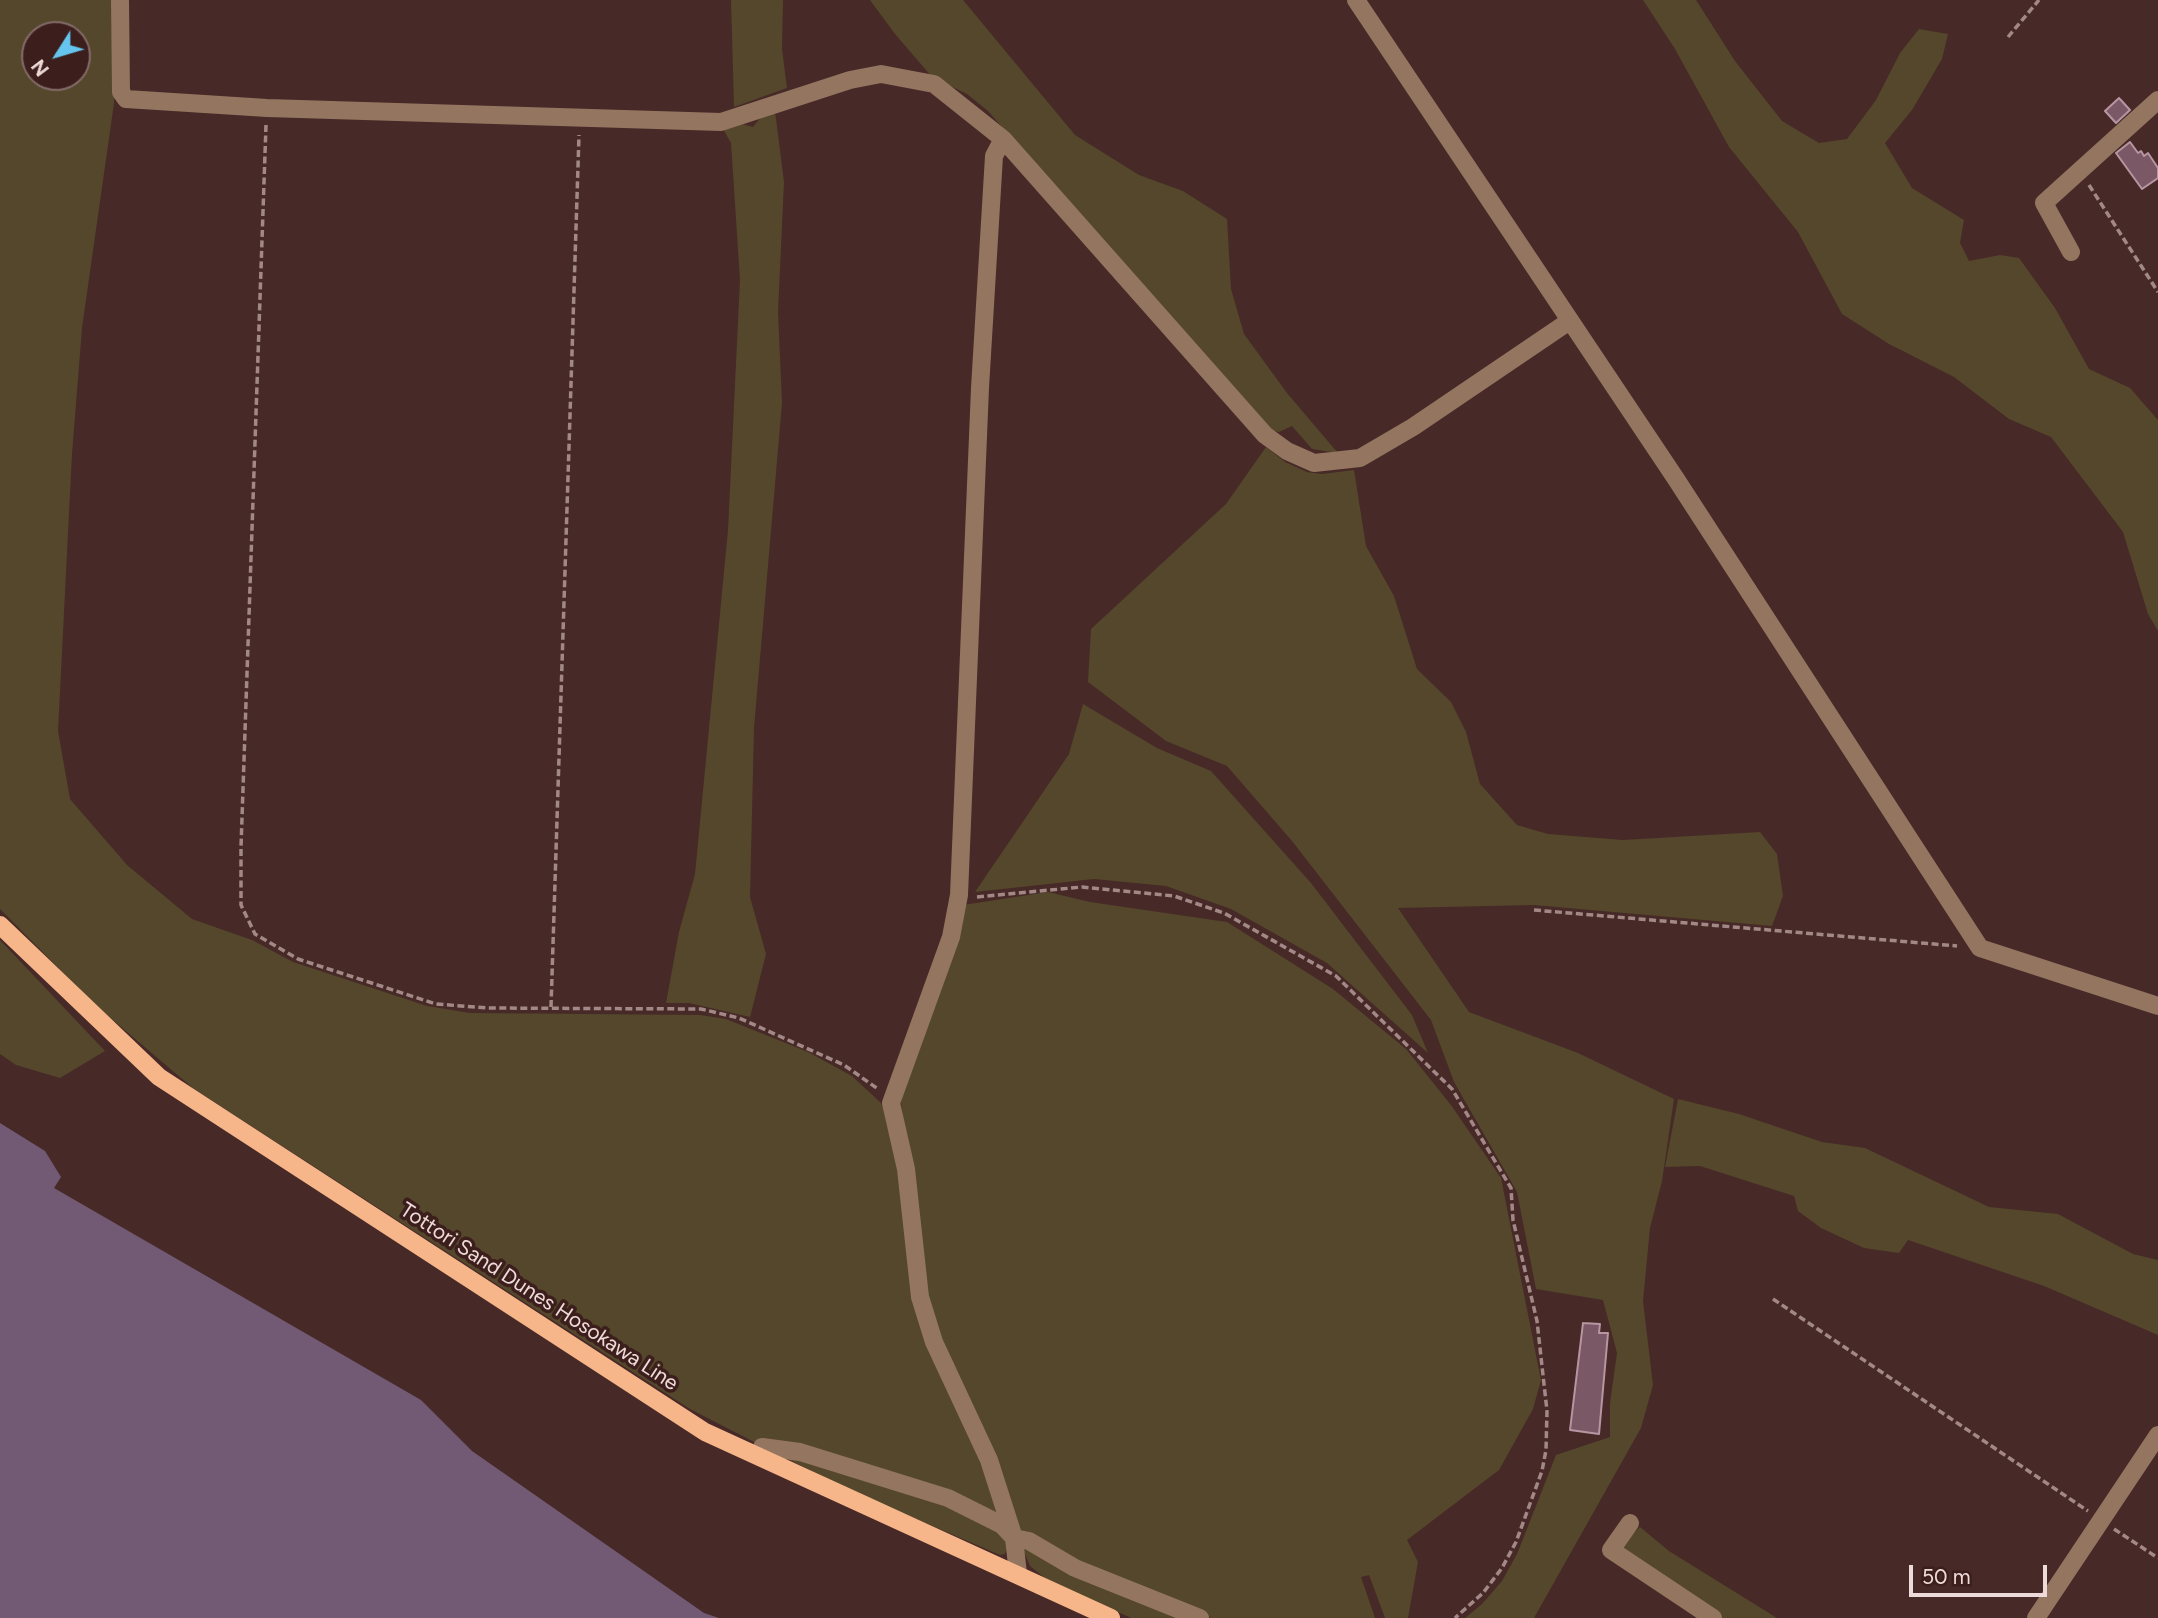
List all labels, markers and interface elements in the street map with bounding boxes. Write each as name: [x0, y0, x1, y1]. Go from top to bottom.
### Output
north arrow: [21, 21, 91, 91]
text: N: [27, 55, 54, 81]
street label: Tottori Sand Dunes Hosokawa Line: [395, 1198, 683, 1396]
scale bar: [1913, 1552, 2051, 1596]
text: 50 m: [1922, 1564, 1971, 1589]

